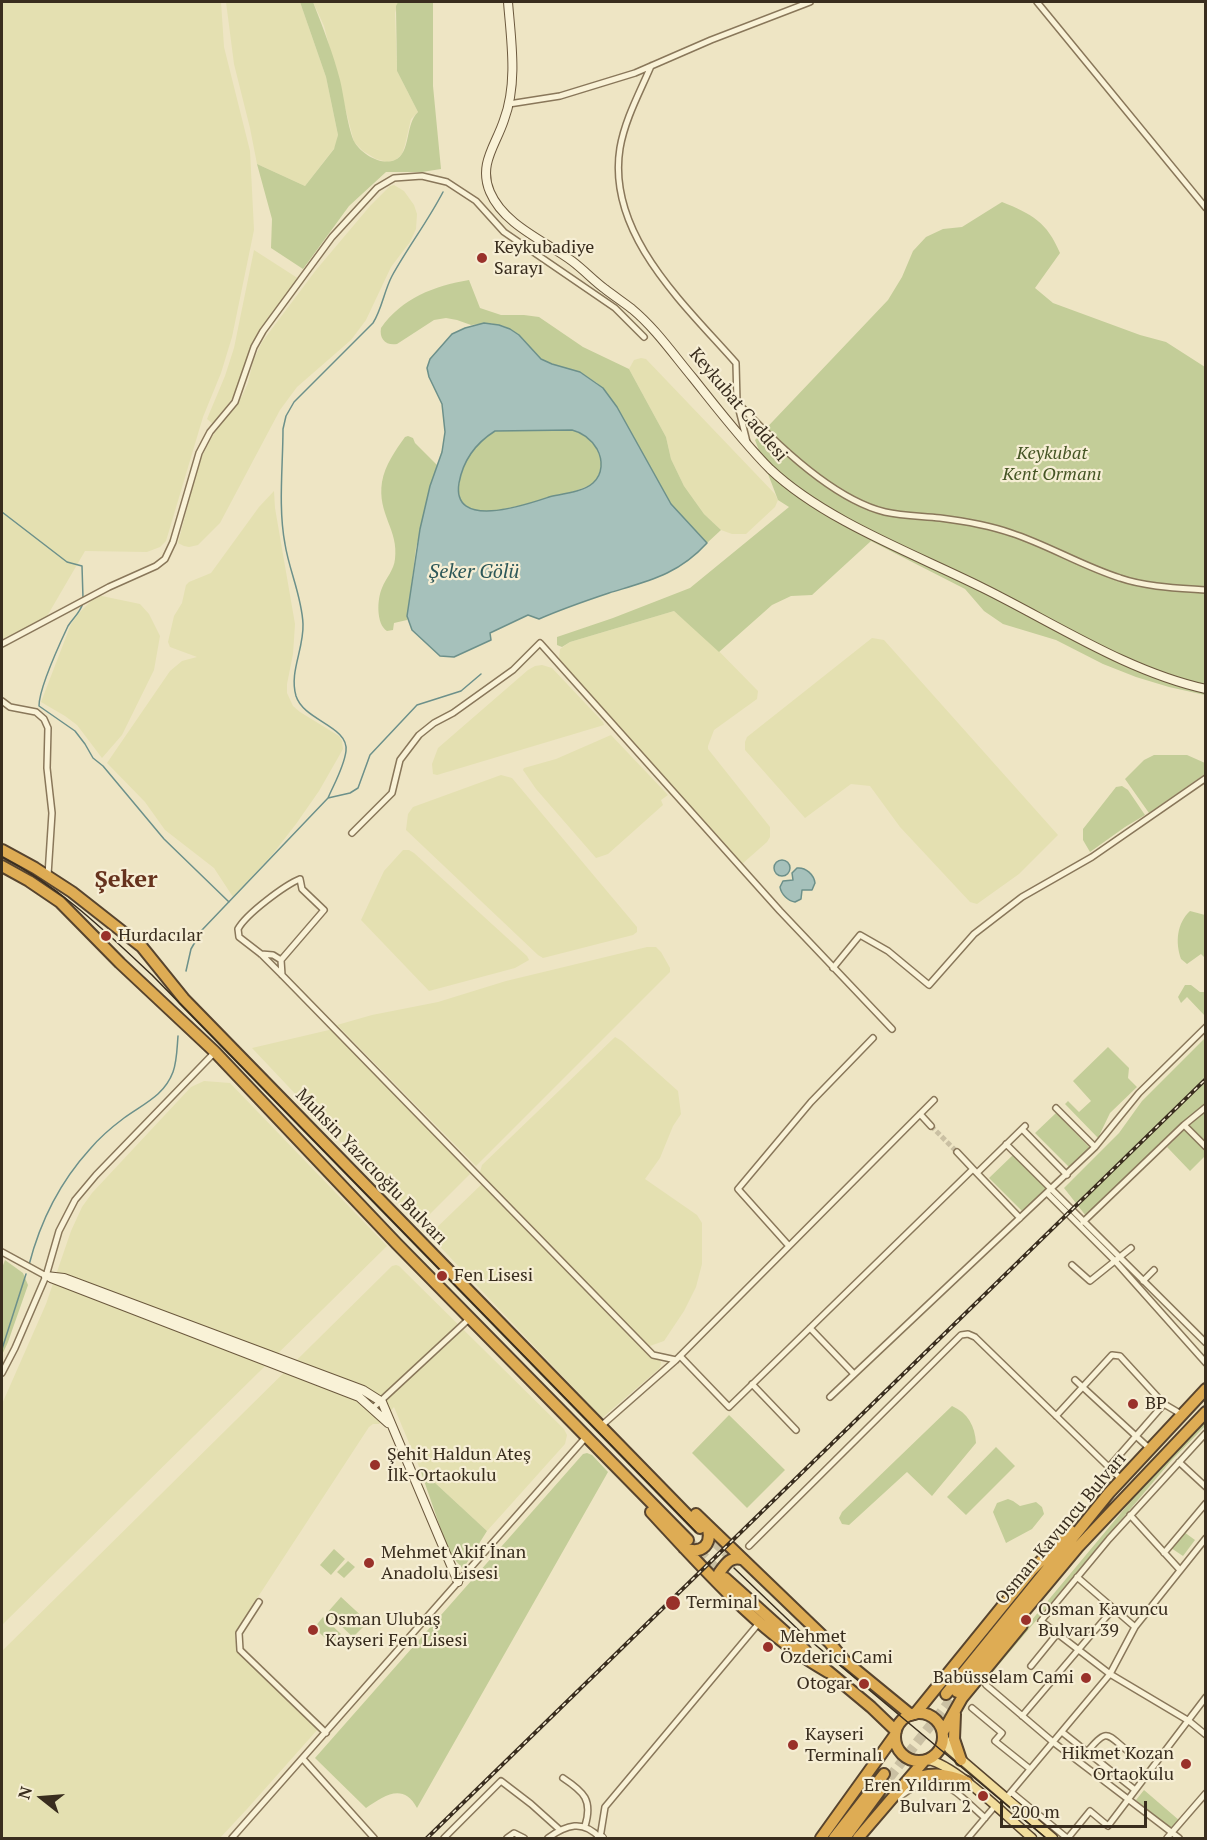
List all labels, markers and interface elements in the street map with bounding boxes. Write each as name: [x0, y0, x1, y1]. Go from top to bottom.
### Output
place label: Keykubadiye Sarayı: [494, 237, 594, 280]
marker: Keykubadiye Sarayı: [475, 251, 489, 265]
street label: Keykubat Caddesi: [684, 344, 792, 466]
park label: Keykubat Kent Ormanı: [1003, 443, 1101, 486]
water label: Şeker Gölü: [429, 560, 519, 584]
district label: Şeker: [94, 866, 158, 894]
place label: Hurdacılar: [118, 925, 203, 947]
marker: Hurdacılar: [99, 929, 113, 943]
street label: Muhsin Yazıcıoğlu Bulvarı: [291, 1084, 451, 1250]
place label: Fen Lisesi: [454, 1265, 533, 1287]
marker: Fen Lisesi: [435, 1269, 449, 1283]
place label: BP: [1145, 1393, 1167, 1415]
marker: BP: [1126, 1397, 1140, 1411]
place label: Şehit Haldun Ateş İlk-Ortaokulu: [387, 1444, 531, 1486]
street label: Osman Kavuncu Bulvarı: [991, 1448, 1131, 1610]
marker: Şehit Haldun Ateş İlk-Ortaokulu: [368, 1458, 382, 1472]
place label: Mehmet Akif İnan Anadolu Lisesi: [381, 1542, 526, 1584]
marker: Mehmet Akif İnan Anadolu Lisesi: [362, 1556, 376, 1570]
place label: Terminal: [686, 1592, 758, 1614]
marker: Terminal: [664, 1594, 682, 1612]
place label: Osman Kavuncu Bulvarı 39: [1038, 1599, 1168, 1642]
place label: Osman Ulubaş Kayseri Fen Lisesi: [325, 1609, 468, 1652]
marker: Osman Kavuncu Bulvarı 39: [1019, 1613, 1033, 1627]
marker: Osman Ulubaş Kayseri Fen Lisesi: [306, 1623, 320, 1637]
place label: Mehmet Özderici Cami: [780, 1626, 893, 1668]
marker: Mehmet Özderici Cami: [761, 1640, 775, 1654]
place label: Babüsselam Cami: [933, 1667, 1074, 1689]
marker: Babüsselam Cami: [1079, 1671, 1093, 1685]
place label: Otogar: [797, 1673, 852, 1695]
marker: Otogar: [857, 1677, 871, 1691]
place label: Kayseri Terminalı: [805, 1724, 883, 1766]
marker: Kayseri Terminalı: [786, 1738, 800, 1752]
place label: Hikmet Kozan Ortaokulu: [1061, 1743, 1174, 1786]
marker: Hikmet Kozan Ortaokulu: [1179, 1757, 1193, 1771]
north arrow: [12, 1768, 72, 1828]
place label: Eren Yıldırım Bulvarı 2: [864, 1775, 971, 1818]
text: N: [12, 1784, 37, 1802]
marker: Eren Yıldırım Bulvarı 2: [976, 1789, 990, 1803]
scale bar: [1003, 1789, 1150, 1827]
text: 200 m: [1011, 1799, 1060, 1823]

